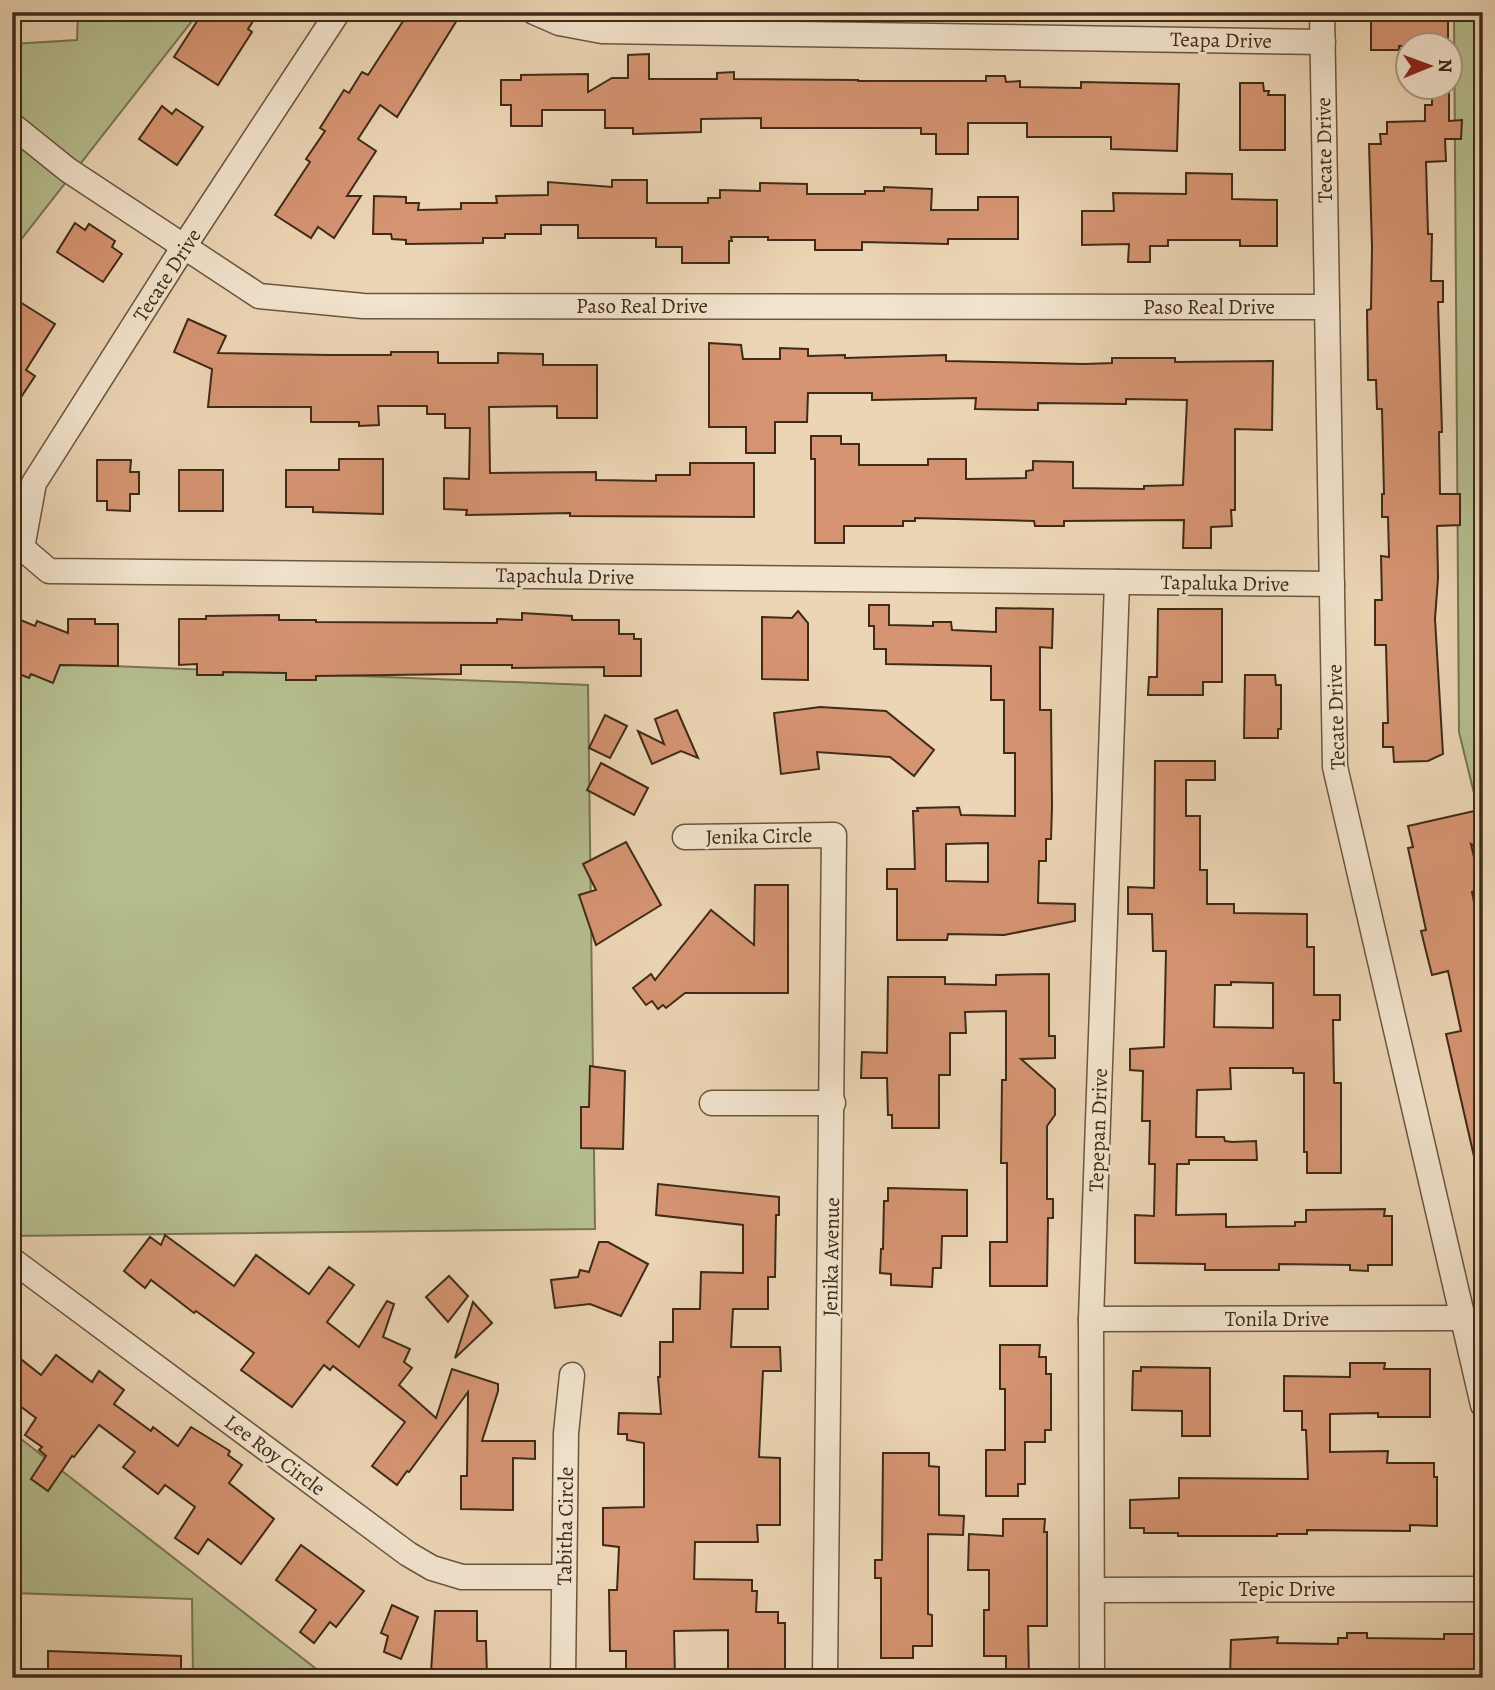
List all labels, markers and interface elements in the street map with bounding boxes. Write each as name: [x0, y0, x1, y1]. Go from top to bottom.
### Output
street label: Teapa Drive: [1170, 25, 1272, 55]
north arrow: [1394, 32, 1464, 102]
text: N: [1432, 59, 1458, 73]
street label: Tecate Drive: [1309, 97, 1339, 203]
street label: Tecate Drive: [126, 223, 208, 327]
street label: Paso Real Drive: [576, 292, 708, 320]
street label: Paso Real Drive: [1143, 293, 1275, 321]
street label: Tapachula Drive: [495, 561, 635, 591]
street label: Tapaluka Drive: [1160, 568, 1290, 598]
street label: Tecate Drive: [1320, 664, 1352, 770]
street label: Jenika Circle: [705, 821, 813, 851]
street label: Tepepan Drive: [1082, 1068, 1114, 1192]
street label: Jenika Avenue: [816, 1197, 846, 1317]
street label: Tonila Drive: [1225, 1305, 1329, 1333]
street label: Lee Roy Circle: [219, 1408, 331, 1502]
street label: Tabitha Circle: [550, 1466, 580, 1586]
street label: Tepic Drive: [1239, 1575, 1335, 1603]

